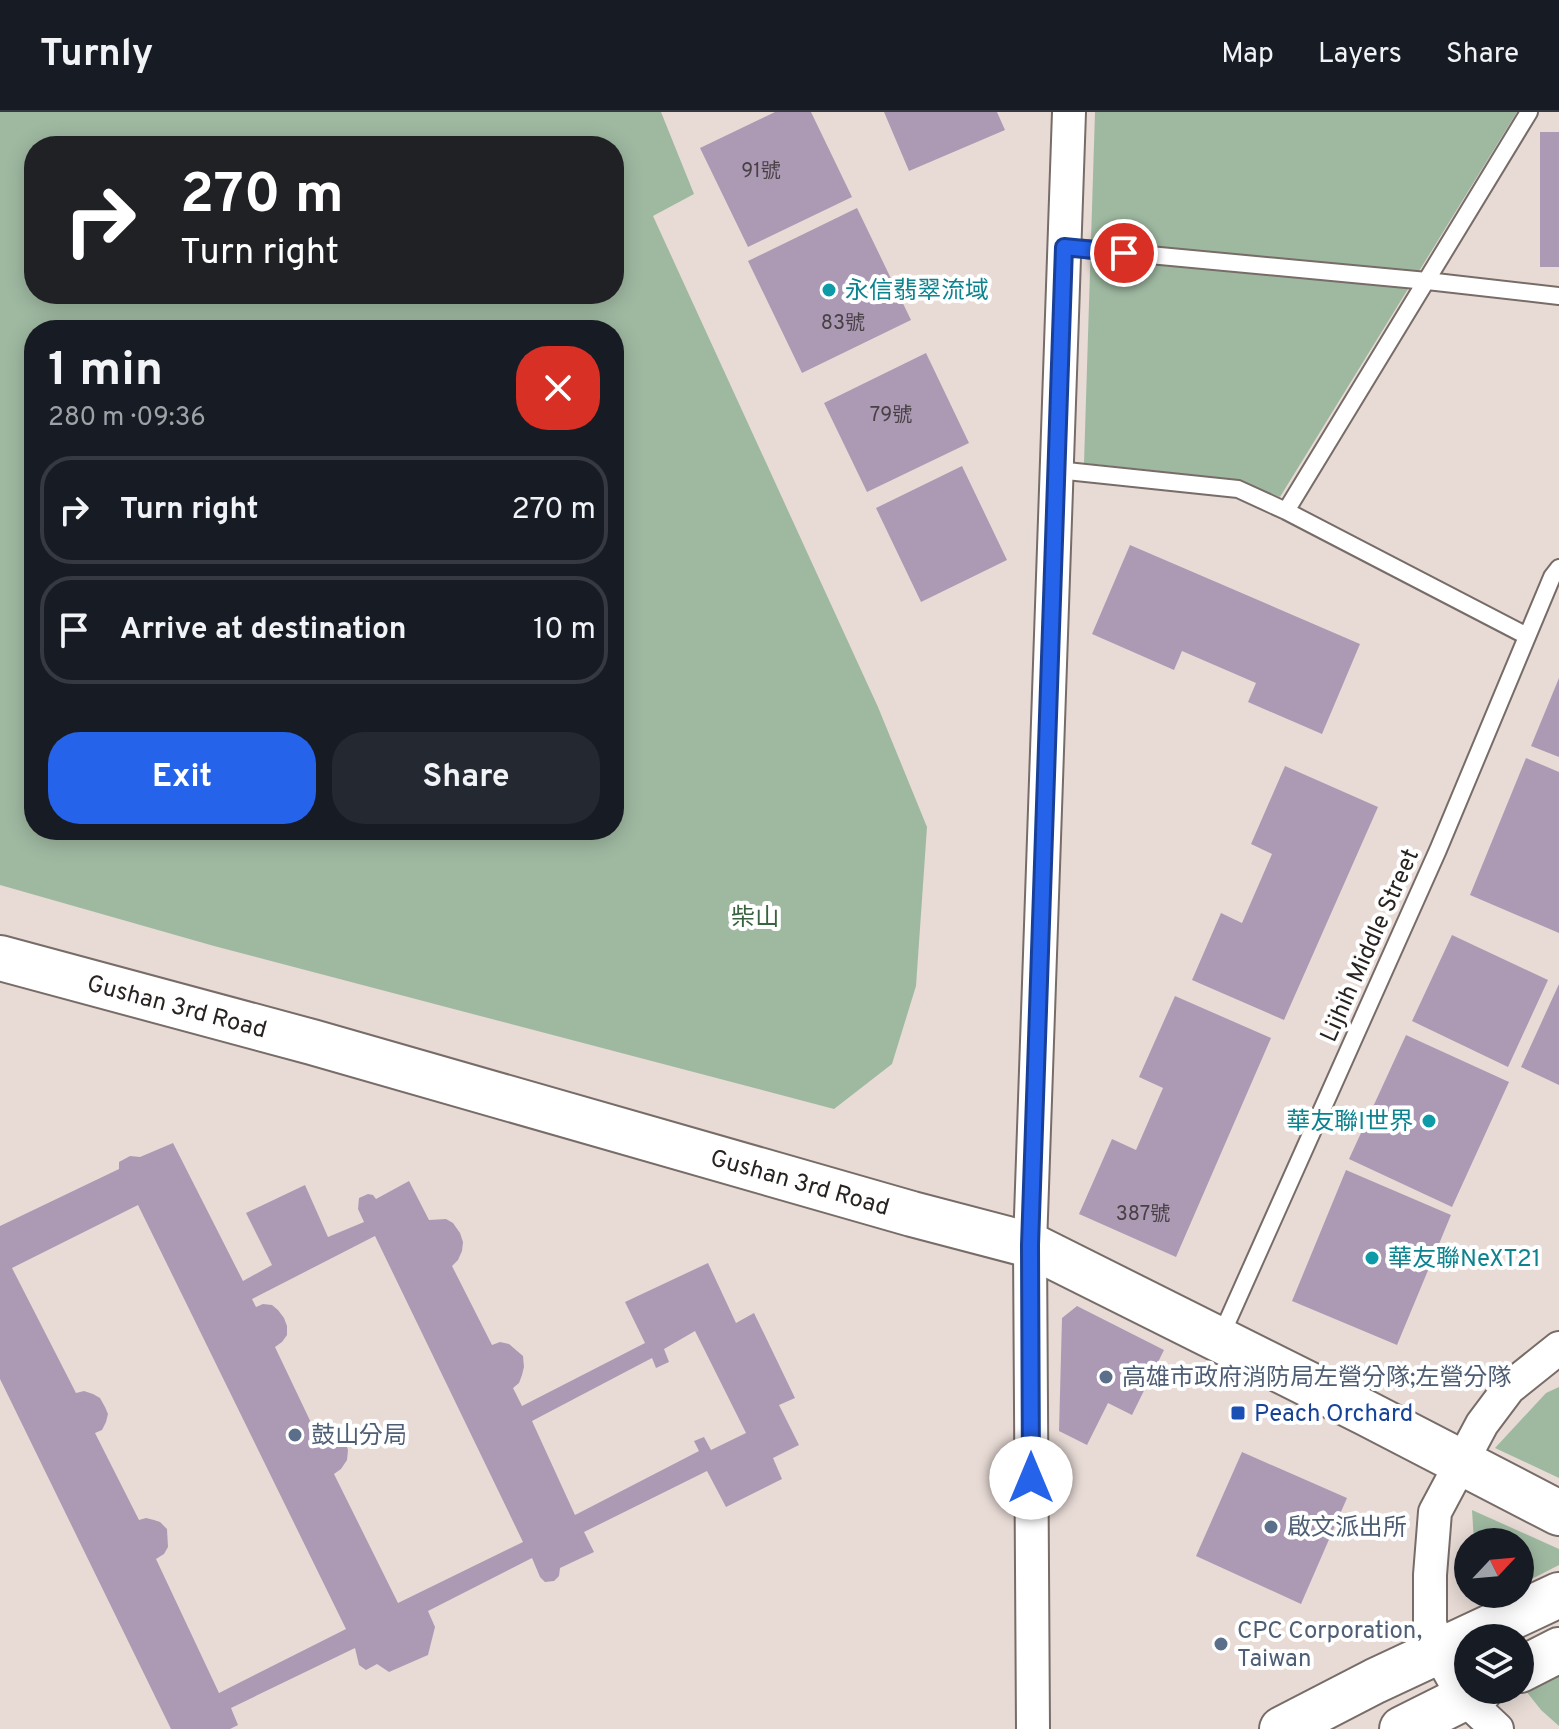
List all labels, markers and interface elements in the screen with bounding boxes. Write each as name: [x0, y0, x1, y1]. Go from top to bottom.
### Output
text: Turnly: [40, 31, 153, 80]
text: Map: [1221, 37, 1274, 73]
text: Layers: [1318, 37, 1402, 73]
text: Share: [1446, 37, 1519, 73]
house number: 91號: [741, 159, 781, 185]
text: 270 m: [180, 162, 344, 232]
icon: right: [48, 168, 152, 272]
pin: [1090, 219, 1158, 287]
text: Turn right: [180, 231, 339, 277]
icon: arrive: [1102, 231, 1146, 275]
place label: 永信翡翠流域: [845, 277, 989, 307]
marker: 永信翡翠流域: [820, 281, 838, 299]
house number: 83號: [821, 311, 865, 337]
text: 1 min: [48, 342, 163, 402]
button: close: [516, 346, 600, 430]
text: 280 m · 09:36: [48, 402, 206, 435]
house number: 79號: [870, 403, 912, 429]
icon: right: [52, 488, 96, 532]
text: Turn right: [120, 492, 258, 529]
text: 270 m: [511, 492, 596, 529]
icon: arrive: [52, 608, 96, 652]
text: Arrive at destination: [120, 612, 406, 649]
text: 10 m: [533, 612, 596, 649]
button: Exit: [48, 732, 316, 824]
button: Share: [332, 732, 600, 824]
street label: Lijhih Middle Street: [1315, 845, 1427, 1047]
park label: 柴山: [731, 904, 779, 934]
street label: Gushan 3rd Road: [83, 970, 270, 1046]
place label: 華友聯I世界: [1286, 1108, 1413, 1138]
marker: 華友聯I世界: [1420, 1112, 1438, 1130]
street label: Gushan 3rd Road: [706, 1144, 892, 1224]
house number: 387號: [1116, 1202, 1170, 1228]
place label: 華友聯NeXT21: [1388, 1245, 1541, 1275]
marker: 華友聯NeXT21: [1363, 1249, 1381, 1267]
place label: 高雄市政府消防局左營分隊;左營分隊: [1122, 1364, 1511, 1394]
marker: 高雄市政府消防局左營分隊;左營分隊: [1097, 1368, 1115, 1386]
place label: Peach Orchard: [1254, 1400, 1413, 1430]
marker: Peach Orchard: [1229, 1404, 1247, 1422]
place label: 鼓山分局: [311, 1422, 407, 1452]
marker: 鼓山分局: [286, 1426, 304, 1444]
position arrow: [989, 1436, 1073, 1520]
place label: 啟文派出所: [1287, 1514, 1407, 1544]
marker: 啟文派出所: [1262, 1518, 1280, 1536]
north arrow: [1454, 1528, 1534, 1608]
map controls: [1454, 1528, 1534, 1704]
place label: CPC Corporation, Taiwan: [1237, 1617, 1422, 1675]
button: layers: [1454, 1624, 1534, 1704]
marker: CPC Corporation, Taiwan: [1212, 1635, 1230, 1653]

